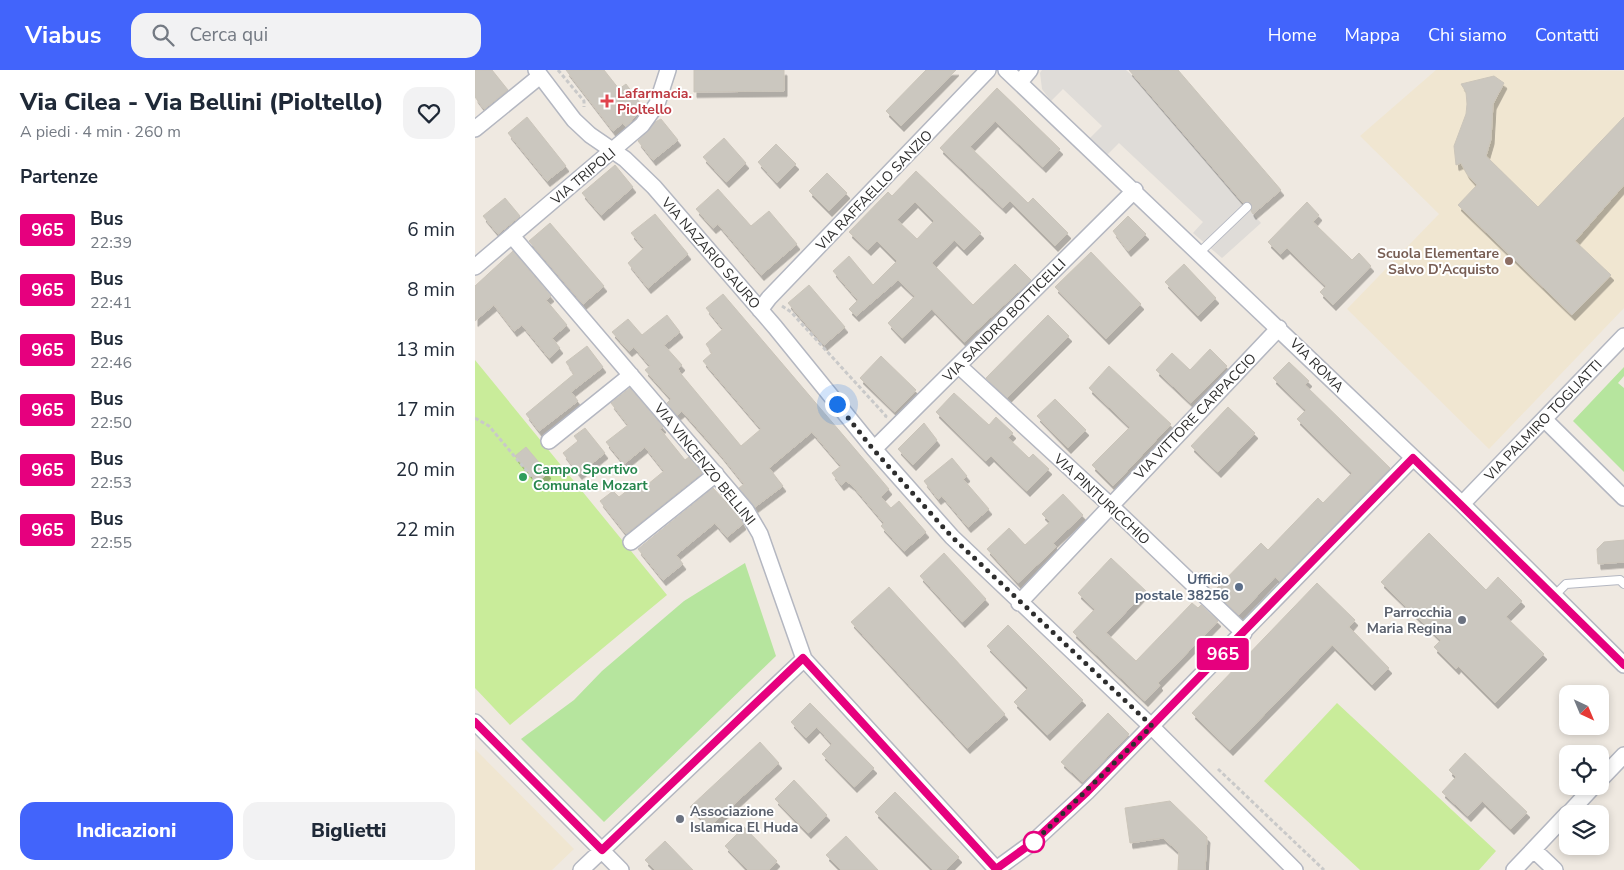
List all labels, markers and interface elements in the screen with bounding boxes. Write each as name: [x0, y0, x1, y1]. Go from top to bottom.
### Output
search box: [131, 13, 481, 58]
text: Viabus: [25, 19, 101, 51]
icon: search: [149, 21, 177, 49]
text: Cerca qui: [189, 22, 268, 48]
text: Home: [1268, 23, 1316, 47]
text: Mappa: [1344, 23, 1400, 47]
text: Chi siamo: [1428, 23, 1507, 47]
text: Contatti: [1535, 23, 1599, 47]
place label: Lafarmacia. Pioltello: [617, 84, 692, 119]
text: Via Cilea - Via Bellini (Pioltello): [20, 86, 384, 118]
button: heart: [403, 87, 455, 139]
marker: Lafarmacia. Pioltello: [601, 95, 613, 107]
text: A piedi · 4 min · 260 m: [20, 121, 181, 143]
street label: VIA RAFFAELLO SANZIO: [811, 126, 937, 255]
street label: VIA TRIPOLI: [546, 144, 620, 210]
text: Partenze: [20, 164, 98, 190]
street label: VIA NAZARIO SAURO: [656, 193, 764, 313]
text: Bus: [90, 206, 123, 232]
text: 6 min: [407, 217, 455, 243]
text: 965: [31, 218, 64, 242]
text: 22:39: [90, 232, 132, 254]
place label: Scuola Elementare Salvo D'Acquisto: [1377, 244, 1499, 279]
street label: VIA SANDRO BOTTICELLI: [938, 255, 1070, 387]
marker: Scuola Elementare Salvo D'Acquisto: [1503, 255, 1515, 267]
text: Bus: [90, 266, 123, 292]
text: 8 min: [407, 277, 455, 303]
text: 965: [31, 278, 64, 302]
text: 22:41: [90, 292, 132, 314]
text: Bus: [90, 326, 123, 352]
street label: VIA ROMA: [1285, 333, 1348, 397]
text: 13 min: [396, 337, 455, 363]
text: 965: [31, 338, 64, 362]
street label: VIA VITTORE CARPACCIO: [1129, 349, 1261, 484]
text: 22:46: [90, 352, 132, 374]
street label: VIA PALMIRO TOGLIATTI: [1480, 356, 1606, 486]
text: Bus: [90, 386, 123, 412]
your location: [825, 392, 850, 417]
text: 17 min: [396, 397, 455, 423]
text: 965: [31, 398, 64, 422]
street label: VIA VINCENZO BELLINI: [649, 399, 760, 529]
text: 22:50: [90, 412, 132, 434]
text: Bus: [90, 446, 123, 472]
street label: VIA PINTURICCHIO: [1049, 449, 1154, 549]
text: 20 min: [396, 457, 455, 483]
text: 965: [31, 458, 64, 482]
place label: Campo Sportivo Comunale Mozart: [533, 460, 648, 495]
marker: Campo Sportivo Comunale Mozart: [517, 471, 529, 483]
text: 22:53: [90, 472, 132, 494]
text: Bus: [90, 506, 123, 532]
text: 22 min: [396, 517, 455, 543]
text: 965: [31, 518, 64, 542]
text: 22:55: [90, 532, 132, 554]
place label: Ufficio postale 38256: [1135, 570, 1229, 605]
marker: Ufficio postale 38256: [1233, 581, 1245, 593]
place label: Parrocchia Maria Regina: [1367, 603, 1452, 638]
marker: Parrocchia Maria Regina: [1456, 614, 1468, 626]
line badge: 965: [1194, 638, 1252, 670]
text: 965: [1207, 642, 1239, 666]
north arrow: [1559, 685, 1609, 735]
map controls: [1559, 685, 1609, 855]
button: locate: [1559, 745, 1609, 795]
button: Indicazioni: [20, 802, 233, 860]
button: Biglietti: [243, 802, 455, 860]
place label: Associazione Islamica El Huda: [690, 802, 798, 837]
button: layers: [1559, 805, 1609, 855]
marker: Associazione Islamica El Huda: [674, 813, 686, 825]
unlabelled marker: [1023, 831, 1045, 853]

